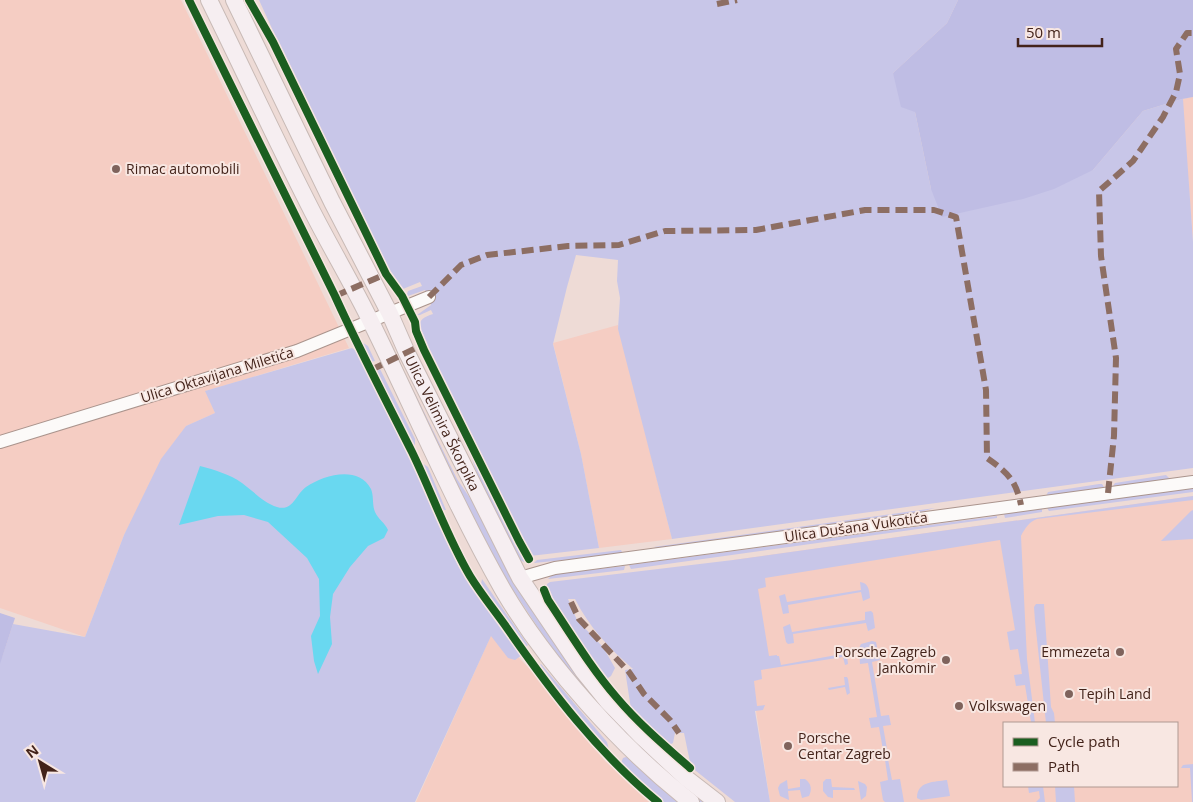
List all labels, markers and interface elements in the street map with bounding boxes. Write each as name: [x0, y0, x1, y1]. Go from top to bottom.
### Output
scale bar: [1018, 15, 1102, 47]
text: 50 m: [1026, 22, 1061, 42]
place label: Rimac automobili: [126, 159, 240, 178]
marker: Rimac automobili: [110, 163, 122, 175]
street label: Ulica Oktavijana Miletića: [138, 342, 296, 407]
street label: Ulica Velimira Škorpika: [401, 352, 485, 494]
street label: Ulica Dušana Vukotića: [783, 507, 929, 546]
place label: Porsche Zagreb Jankomir: [834, 642, 936, 677]
place label: Emmezeta: [1041, 642, 1110, 661]
marker: Emmezeta: [1114, 646, 1126, 658]
marker: Porsche Zagreb Jankomir: [940, 654, 952, 666]
place label: Tepih Land: [1079, 684, 1151, 703]
marker: Tepih Land: [1063, 688, 1075, 700]
place label: Volkswagen: [969, 696, 1046, 715]
marker: Volkswagen: [953, 700, 965, 712]
legend: [1003, 722, 1178, 787]
place label: Porsche Centar Zagreb: [798, 728, 891, 763]
text: Cycle path: [1048, 731, 1120, 751]
north arrow: [15, 737, 65, 787]
text: N: [22, 740, 42, 762]
marker: Porsche Centar Zagreb: [782, 740, 794, 752]
text: Path: [1048, 756, 1080, 776]

